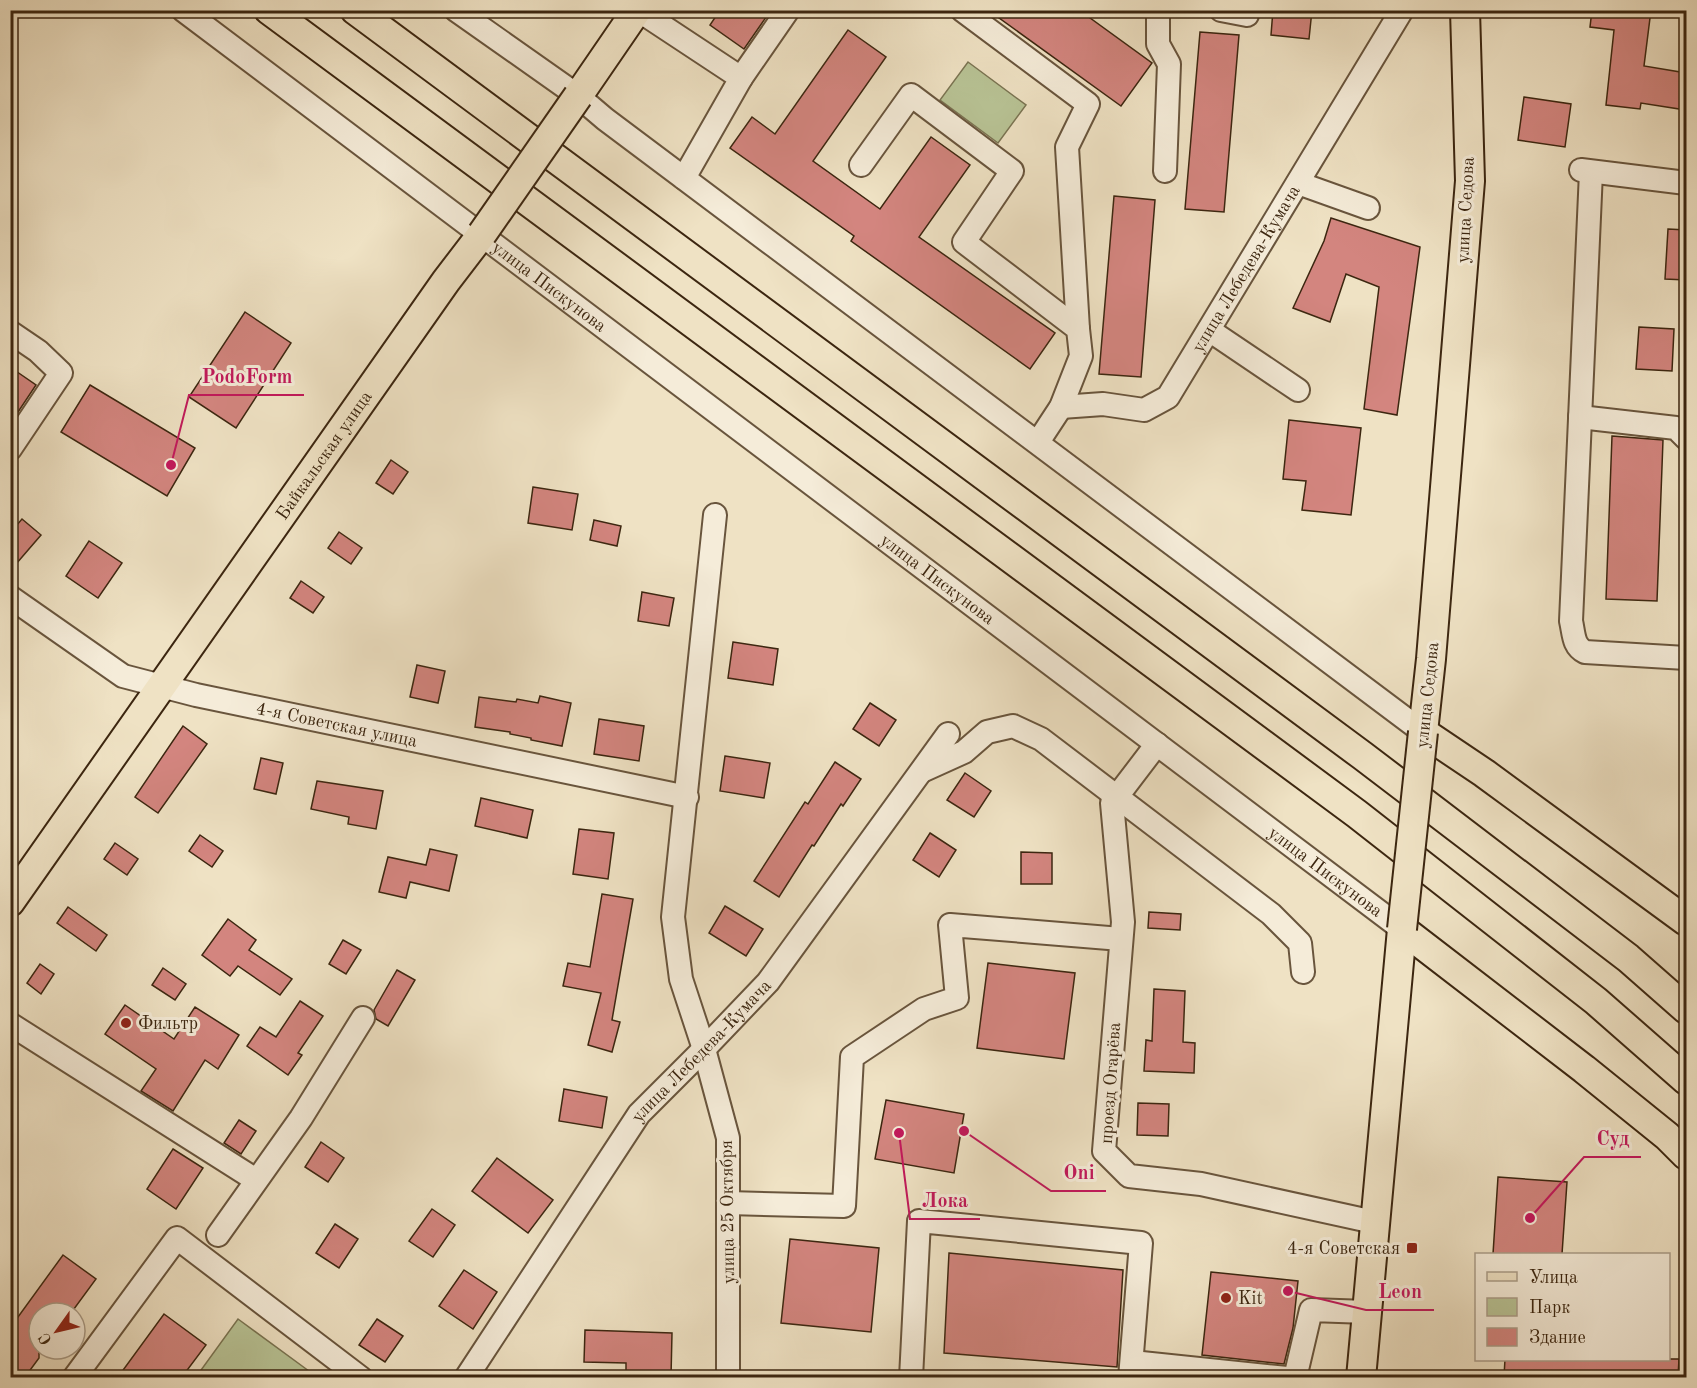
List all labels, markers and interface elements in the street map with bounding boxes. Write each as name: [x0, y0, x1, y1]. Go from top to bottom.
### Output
street label: улица Седова: [1454, 156, 1478, 264]
street label: улица Лебедева-Кумача: [1189, 182, 1304, 356]
street label: улица Пискунова: [488, 238, 609, 336]
callout: PodoForm: [189, 357, 304, 395]
text: PodoForm: [201, 368, 293, 388]
street label: Байкальская улица: [273, 388, 376, 524]
street label: улица Пискунова: [877, 531, 998, 628]
street label: улица Седова: [1413, 641, 1443, 749]
street label: 4-я Советская улица: [254, 700, 419, 751]
street label: улица Пискунова: [1265, 824, 1386, 921]
street label: улица Лебедева-Кумача: [628, 977, 775, 1126]
place label: Фильтр: [138, 1015, 198, 1033]
marker: Фильтр: [119, 1016, 133, 1030]
street label: проезд Огарёва: [1098, 1021, 1124, 1145]
callout: Суд: [1584, 1119, 1641, 1157]
text: Суд: [1596, 1130, 1630, 1150]
street label: улица 25 Октября: [718, 1140, 738, 1284]
callout: Oni: [1051, 1153, 1106, 1191]
text: Oni: [1063, 1164, 1095, 1184]
callout: Лока: [910, 1181, 980, 1219]
text: Лока: [922, 1192, 968, 1212]
place label: 4-я Советская: [1287, 1240, 1400, 1258]
marker: 4-я Советская: [1405, 1241, 1419, 1255]
legend: [1475, 1253, 1670, 1361]
text: Улица: [1529, 1269, 1578, 1287]
callout: Leon: [1366, 1272, 1434, 1310]
text: Leon: [1378, 1283, 1422, 1303]
place label: Kit: [1238, 1290, 1263, 1308]
marker: Kit: [1219, 1291, 1233, 1305]
text: Парк: [1529, 1299, 1570, 1317]
north arrow: [27, 1301, 87, 1361]
text: С: [37, 1329, 56, 1347]
text: Здание: [1529, 1329, 1586, 1347]

